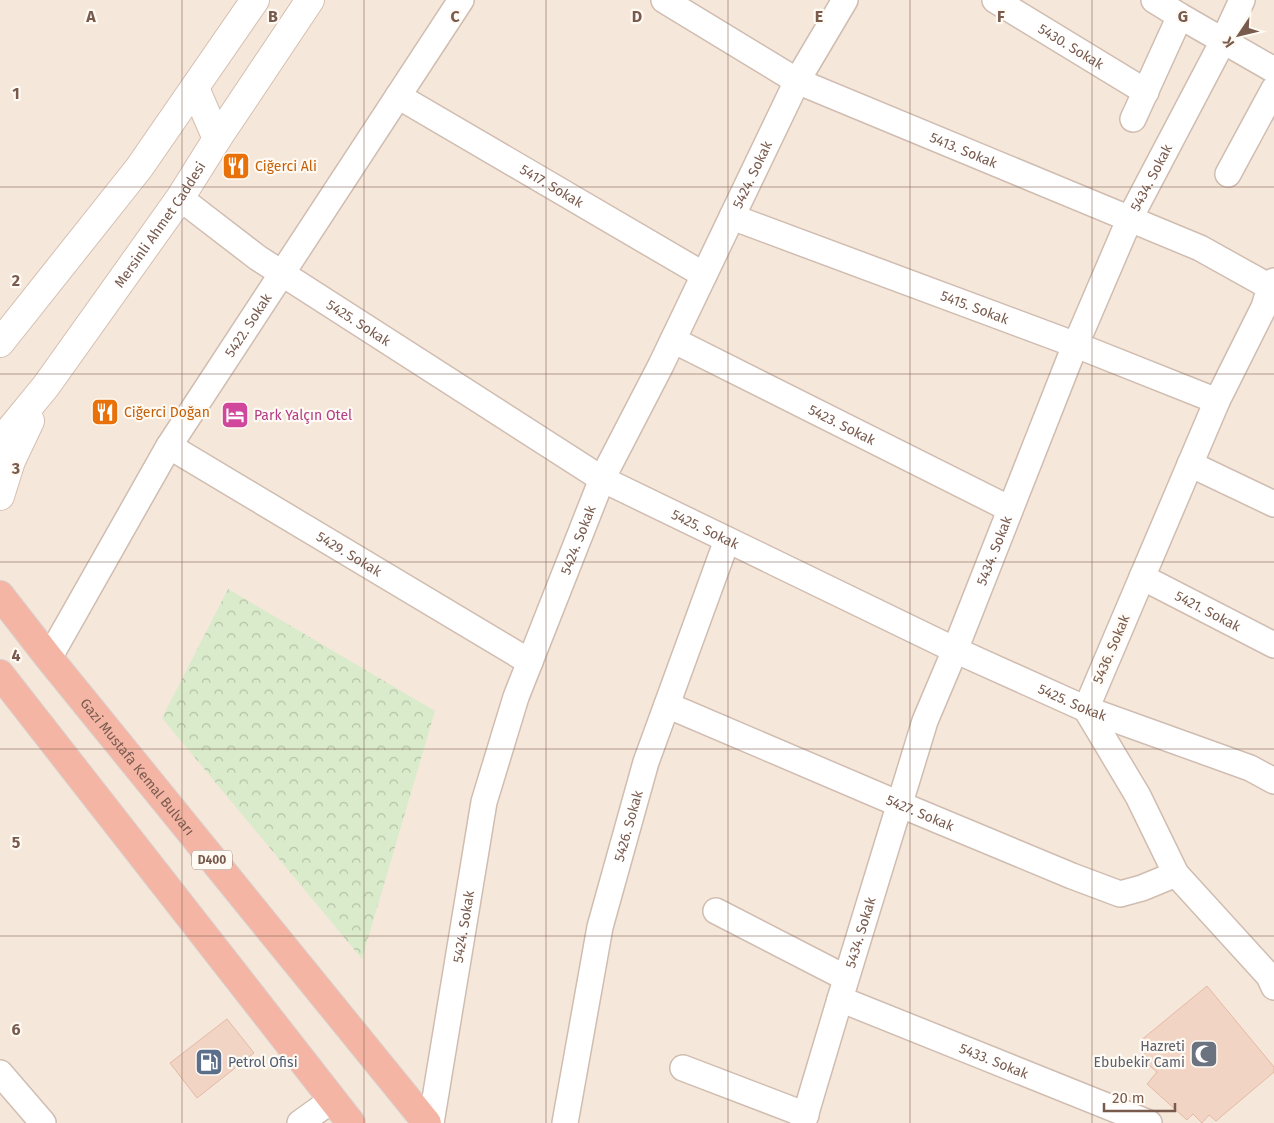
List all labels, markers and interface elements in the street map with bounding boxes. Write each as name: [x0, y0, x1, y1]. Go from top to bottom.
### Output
text: A: [85, 7, 96, 26]
text: B: [268, 7, 278, 26]
text: C: [450, 7, 460, 26]
text: D: [632, 7, 642, 26]
text: E: [815, 7, 823, 26]
text: F: [997, 7, 1005, 26]
text: G: [1178, 7, 1188, 26]
north arrow: [1214, 10, 1264, 60]
street label: 5430. Sokak: [1035, 20, 1107, 74]
text: K: [1219, 33, 1238, 51]
text: 1: [12, 84, 20, 103]
street label: 5413. Sokak: [927, 129, 1000, 172]
street label: 5424. Sokak: [729, 137, 776, 211]
street label: 5434. Sokak: [1127, 141, 1177, 214]
restaurant icon: Ciğerci Ali: [221, 151, 251, 181]
place label: Ciğerci Ali: [255, 158, 317, 175]
street label: Mersinli Ahmet Caddesi: [111, 159, 210, 291]
street label: 5417. Sokak: [517, 161, 587, 212]
text: 2: [12, 271, 20, 290]
street label: 5415. Sokak: [938, 287, 1012, 328]
street label: 5422. Sokak: [221, 290, 276, 361]
street label: 5425. Sokak: [323, 296, 394, 350]
restaurant icon: Ciğerci Doğan: [90, 397, 120, 427]
hotel icon: Park Yalçın Otel: [220, 400, 250, 430]
street label: 5423. Sokak: [805, 401, 879, 449]
place label: Ciğerci Doğan: [124, 404, 210, 421]
place label: Park Yalçın Otel: [254, 407, 352, 424]
text: 3: [11, 459, 20, 478]
street label: 5424. Sokak: [557, 502, 600, 577]
street label: 5425. Sokak: [669, 506, 742, 553]
street label: 5434. Sokak: [973, 513, 1016, 588]
street label: 5429. Sokak: [313, 528, 385, 581]
street label: 5421. Sokak: [1172, 587, 1244, 636]
street label: 5436. Sokak: [1089, 611, 1134, 686]
text: 4: [11, 646, 21, 665]
street label: 5425. Sokak: [1035, 681, 1109, 725]
street label: Gazi Mustafa Kemal Bulvarı: [76, 695, 198, 839]
street label: 5426. Sokak: [611, 788, 647, 864]
street label: 5427. Sokak: [883, 791, 957, 835]
text: 5: [12, 833, 21, 852]
road number: D400: [192, 850, 232, 870]
street label: 5424. Sokak: [450, 889, 478, 964]
street label: 5434. Sokak: [842, 894, 880, 970]
text: 6: [11, 1020, 21, 1039]
place label: Hazreti Ebubekir Cami: [1094, 1038, 1185, 1071]
mosque icon: Hazreti Ebubekir Cami: [1189, 1039, 1219, 1069]
street label: 5433. Sokak: [957, 1040, 1032, 1083]
fuel station icon: Petrol Ofisi: [194, 1047, 224, 1077]
place label: Petrol Ofisi: [228, 1054, 298, 1071]
scale bar: [1104, 1080, 1175, 1112]
text: 20 m: [1112, 1089, 1145, 1107]

